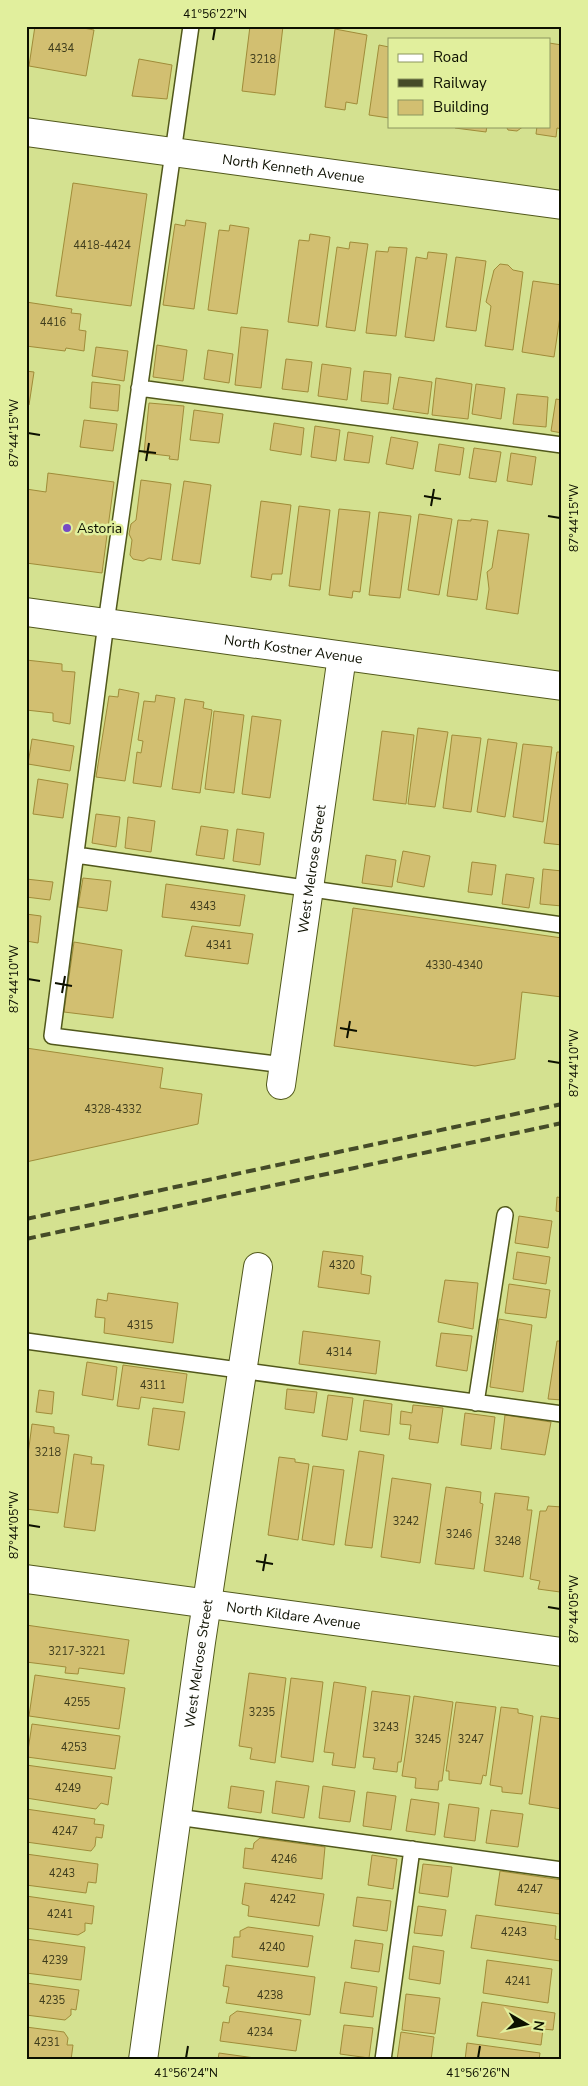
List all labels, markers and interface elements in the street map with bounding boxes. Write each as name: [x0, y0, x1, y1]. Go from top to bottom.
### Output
text: 41°56'22"N: [183, 6, 247, 22]
legend: [388, 38, 550, 128]
house number: 4434: [48, 41, 75, 56]
text: Road: [433, 47, 468, 67]
house number: 3218: [250, 52, 277, 67]
text: Railway: [433, 73, 487, 93]
text: Building: [433, 97, 489, 117]
street label: North Kenneth Avenue: [221, 150, 366, 188]
house number: 4418-4424: [73, 238, 131, 253]
house number: 4416: [40, 315, 67, 330]
text: 87°44'15"W: [6, 399, 22, 467]
text: 87°44'15"W: [566, 484, 582, 552]
place label: Astoria: [77, 519, 122, 538]
marker: Astoria: [61, 522, 73, 534]
street label: North Kostner Avenue: [223, 630, 364, 668]
street label: West Melrose Street: [294, 804, 331, 935]
house number: 4343: [190, 899, 216, 914]
house number: 4341: [206, 938, 232, 953]
text: 87°44'10"W: [6, 945, 22, 1013]
house number: 4330-4340: [425, 958, 483, 973]
text: 87°44'10"W: [566, 1029, 582, 1097]
house number: 4328-4332: [84, 1102, 142, 1117]
house number: 4320: [329, 1258, 356, 1273]
house number: 4315: [127, 1318, 154, 1333]
house number: 4314: [326, 1345, 353, 1360]
house number: 4311: [140, 1378, 166, 1393]
house number: 3218: [35, 1445, 62, 1460]
text: 87°44'05"W: [6, 1491, 22, 1559]
house number: 3242: [393, 1514, 419, 1529]
house number: 3246: [446, 1527, 473, 1542]
house number: 3248: [495, 1534, 522, 1549]
text: 87°44'05"W: [566, 1575, 582, 1643]
street label: North Kildare Avenue: [225, 1597, 362, 1634]
street label: West Melrose Street: [180, 1598, 217, 1729]
house number: 3217-3221: [48, 1644, 106, 1659]
house number: 4255: [64, 1695, 91, 1710]
house number: 3235: [249, 1705, 276, 1720]
house number: 3243: [373, 1720, 399, 1735]
house number: 3245: [415, 1732, 442, 1747]
house number: 3247: [458, 1732, 484, 1747]
house number: 4253: [61, 1740, 87, 1755]
house number: 4249: [55, 1781, 81, 1796]
house number: 4247: [52, 1824, 78, 1839]
house number: 4246: [271, 1852, 298, 1867]
house number: 4243: [49, 1866, 75, 1881]
house number: 4247: [517, 1882, 543, 1897]
house number: 4242: [270, 1892, 296, 1907]
house number: 4241: [47, 1907, 73, 1922]
house number: 4243: [501, 1925, 527, 1940]
house number: 4240: [259, 1940, 286, 1955]
house number: 4239: [42, 1953, 68, 1968]
house number: 4241: [505, 1974, 531, 1989]
house number: 4238: [257, 1988, 284, 2003]
house number: 4235: [39, 1993, 66, 2008]
north arrow: [500, 1998, 550, 2048]
text: N: [528, 2019, 549, 2033]
house number: 4234: [247, 2025, 274, 2040]
house number: 4231: [34, 2035, 60, 2050]
text: 41°56'24"N: [154, 2065, 218, 2081]
text: 41°56'26"N: [446, 2065, 510, 2081]

